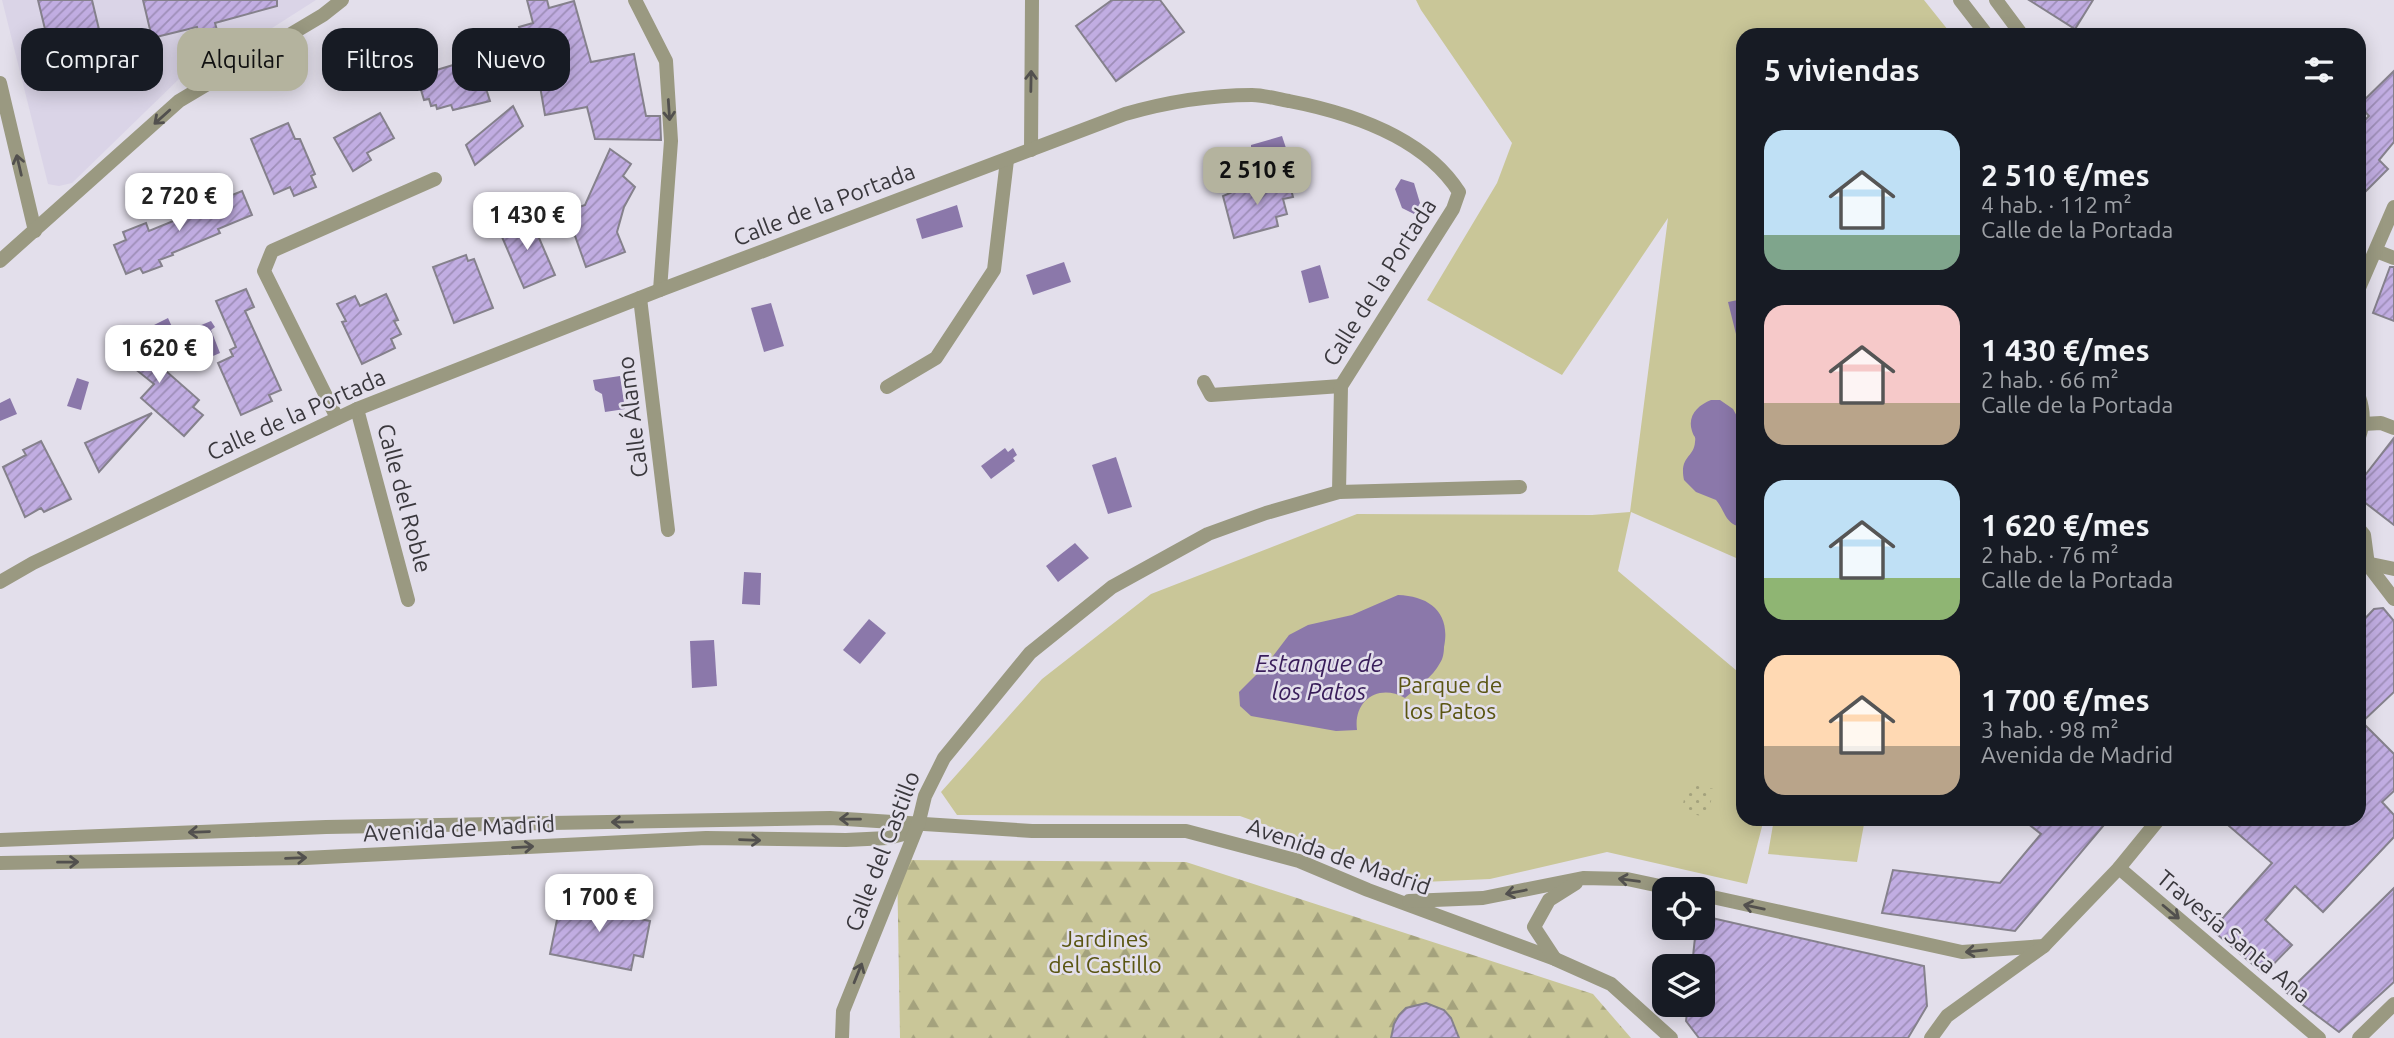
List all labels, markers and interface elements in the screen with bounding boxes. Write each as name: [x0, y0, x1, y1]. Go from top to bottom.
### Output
chip: Comprar: [21, 28, 163, 91]
chip: Alquilar: [177, 28, 308, 91]
chip: Filtros: [322, 28, 438, 91]
chip: Nuevo: [452, 28, 570, 91]
icon: filters: [2300, 51, 2338, 89]
text: 5 viviendas: [1764, 53, 1920, 87]
one-way arrow: [1025, 70, 1038, 93]
one-way arrow: [663, 98, 676, 120]
one-way arrow: [153, 109, 171, 125]
pin: 2 510 €: [1192, 148, 1322, 207]
one-way arrow: [12, 154, 25, 177]
text: 2 510 €: [1219, 157, 1295, 182]
street label: Calle de la Portada: [730, 158, 918, 250]
icon: home: [1820, 158, 1904, 242]
text: 2 510 €/mes: [1981, 158, 2150, 192]
pin: 2 720 €: [114, 174, 244, 233]
text: 2 720 €: [141, 183, 217, 208]
pin: 1 430 €: [462, 192, 592, 252]
text: 4 hab. · 112 m²: [1981, 192, 2132, 217]
street label: Calle de la Portada: [1317, 194, 1441, 370]
text: 1 430 €: [489, 202, 565, 227]
text: Calle de la Portada: [1981, 217, 2173, 242]
pin: 1 620 €: [94, 326, 224, 385]
icon: home: [1820, 333, 1904, 417]
text: 1 430 €/mes: [1981, 333, 2150, 367]
text: 1 620 €: [121, 335, 197, 360]
street label: Calle Álamo: [611, 355, 652, 479]
street label: Calle de la Portada: [203, 363, 389, 465]
text: 2 hab. · 66 m²: [1981, 367, 2119, 392]
text: Calle de la Portada: [1981, 392, 2173, 417]
street label: Calle del Roble: [373, 421, 437, 575]
icon: home: [1820, 508, 1904, 592]
text: 1 620 €/mes: [1981, 508, 2150, 542]
text: 2 hab. · 76 m²: [1981, 542, 2119, 567]
text: Calle de la Portada: [1981, 567, 2173, 592]
water label: Estanque de los Patos: [1255, 650, 1383, 705]
park label: Parque de los Patos: [1398, 672, 1502, 723]
icon: home: [1820, 683, 1904, 767]
text: 1 700 €/mes: [1981, 683, 2150, 717]
text: 3 hab. · 98 m²: [1981, 717, 2119, 742]
text: Avenida de Madrid: [1981, 742, 2173, 767]
street label: Calle del Castillo: [840, 767, 924, 935]
street label: Avenida de Madrid: [362, 810, 556, 846]
one-way arrow: [838, 812, 861, 825]
street label: Avenida de Madrid: [1244, 813, 1434, 899]
one-way arrow: [611, 815, 634, 829]
one-way arrow: [188, 825, 211, 838]
one-way arrow: [738, 833, 761, 846]
one-way arrow: [511, 841, 534, 854]
one-way arrow: [284, 851, 307, 865]
one-way arrow: [56, 855, 79, 868]
street label: Travesía Santa Ana: [2152, 865, 2316, 1007]
pin: 1 700 €: [534, 874, 664, 934]
one-way arrow: [1618, 874, 1641, 887]
map controls: [1652, 877, 1715, 1017]
button: locate: [1652, 877, 1715, 940]
text: 1 700 €: [561, 884, 637, 909]
one-way arrow: [1505, 886, 1528, 899]
one-way arrow: [1743, 899, 1766, 913]
one-way arrow: [2162, 904, 2180, 920]
park label: Jardines del Castillo: [1048, 926, 1162, 977]
one-way arrow: [1966, 944, 1988, 957]
button: layers: [1652, 954, 1715, 1017]
one-way arrow: [853, 962, 866, 984]

